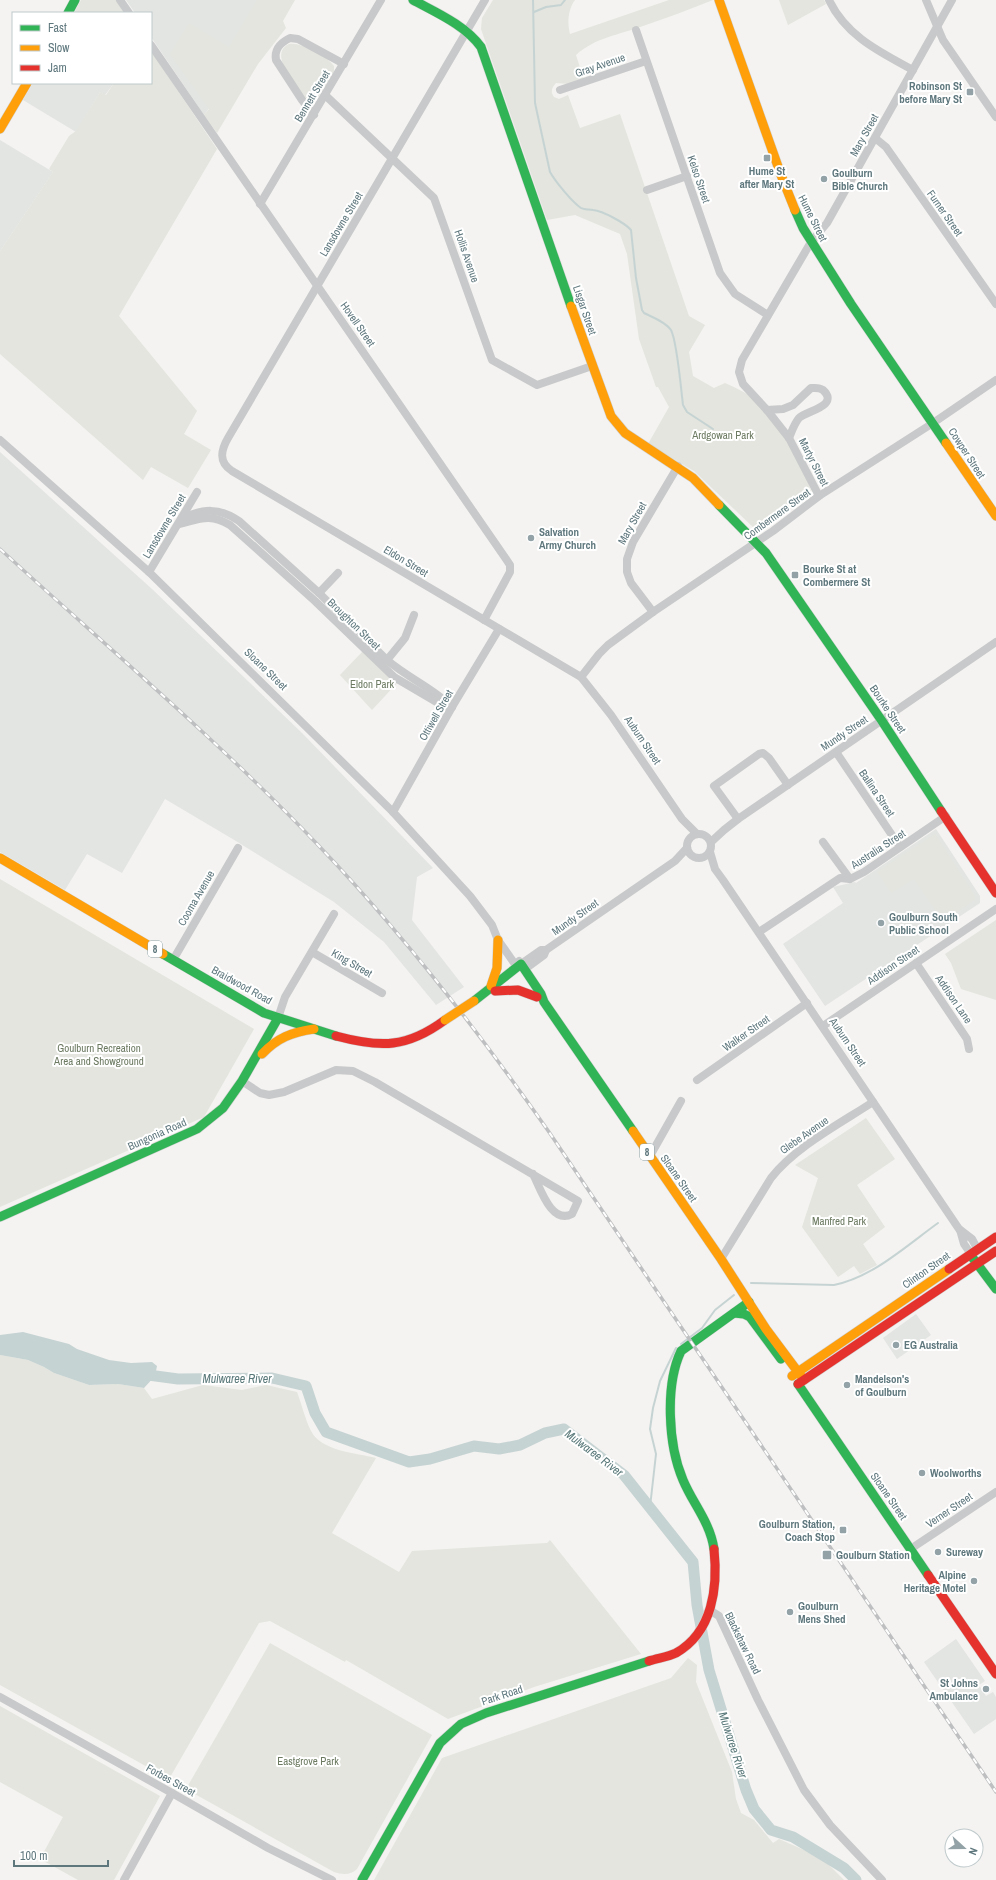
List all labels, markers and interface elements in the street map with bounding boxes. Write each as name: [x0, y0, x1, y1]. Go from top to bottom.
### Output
legend: [12, 12, 152, 84]
text: Fast: [48, 20, 67, 36]
text: Slow: [48, 40, 70, 56]
street label: Gray Avenue: [573, 50, 627, 80]
text: Jam: [48, 60, 67, 76]
street label: Bennett Street: [291, 67, 333, 124]
place label: Robinson St before Mary St: [899, 79, 962, 106]
marker: Robinson St before Mary St: [965, 87, 975, 97]
street label: Mary Street: [847, 111, 882, 159]
street label: Kelso Street: [684, 153, 714, 205]
marker: Hume St after Mary St: [762, 153, 772, 163]
place label: Hume St after Mary St: [740, 164, 794, 191]
place label: Goulburn Bible Church: [832, 166, 888, 193]
marker: Goulburn Bible Church: [819, 174, 829, 184]
street label: Furner Street: [924, 187, 966, 239]
street label: Lansdowne Street: [316, 189, 366, 259]
street label: Hume Street: [795, 192, 831, 244]
street label: Hollis Avenue: [451, 228, 483, 284]
street label: Lisgar Street: [570, 283, 600, 337]
street label: Hovell Street: [337, 299, 379, 350]
street label: Cowper Street: [945, 425, 989, 481]
park label: Ardgowan Park: [691, 428, 754, 442]
street label: Martyr Street: [796, 436, 832, 489]
street label: Combermere Street: [741, 485, 814, 543]
street label: Lansdowne Street: [139, 491, 189, 561]
street label: Mary Street: [615, 499, 650, 547]
place label: Salvation Army Church: [539, 525, 596, 552]
marker: Salvation Army Church: [526, 533, 536, 543]
street label: Eldon Street: [381, 542, 431, 580]
place label: Bourke St at Combermere St: [803, 562, 870, 589]
marker: Bourke St at Combermere St: [790, 570, 800, 580]
street label: Broughton Street: [325, 595, 384, 653]
street label: Sloane Street: [241, 645, 291, 693]
park label: Eldon Park: [350, 677, 395, 691]
street label: Bourke Street: [867, 682, 909, 736]
street label: Ottiwell Street: [416, 687, 456, 743]
street label: Auburn Street: [621, 712, 665, 767]
street label: Mundy Street: [818, 712, 871, 754]
street label: Ballina Street: [856, 767, 898, 820]
street label: Australia Street: [847, 826, 908, 872]
street label: Cooma Avenue: [175, 868, 217, 928]
street label: Mundy Street: [549, 896, 601, 938]
place label: Goulburn South Public School: [889, 910, 958, 937]
marker: Goulburn South Public School: [876, 918, 886, 928]
road number: 8: [148, 941, 162, 957]
street label: Addison Street: [864, 942, 922, 988]
street label: King Street: [329, 946, 375, 981]
street label: Braidwood Road: [209, 963, 275, 1007]
street label: Addison Lane: [932, 971, 975, 1026]
street label: Walker Street: [720, 1011, 773, 1054]
street label: Auburn Street: [826, 1014, 870, 1069]
park label: Goulburn Recreation Area and Showground: [53, 1041, 144, 1068]
street label: Glebe Avenue: [777, 1113, 831, 1157]
street label: Bungonia Road: [126, 1115, 188, 1153]
road number: 8: [640, 1144, 654, 1160]
street label: Sloane Street: [658, 1152, 701, 1205]
park label: Manfred Park: [812, 1214, 867, 1228]
street label: Clinton Street: [899, 1248, 953, 1292]
place label: EG Australia: [904, 1338, 958, 1352]
marker: EG Australia: [891, 1340, 901, 1350]
water label: Mulwaree River: [203, 1371, 272, 1387]
place label: Mandelson's of Goulburn: [855, 1372, 909, 1399]
marker: Mandelson's of Goulburn: [842, 1380, 852, 1390]
water label: Mulwaree River: [562, 1426, 627, 1481]
place label: Woolworths: [930, 1466, 981, 1480]
marker: Woolworths: [917, 1468, 927, 1478]
street label: Sloane Street: [868, 1470, 911, 1523]
street label: Verner Street: [923, 1489, 975, 1531]
place label: Goulburn Station, Coach Stop: [759, 1517, 835, 1544]
marker: Goulburn Station, Coach Stop: [838, 1525, 848, 1535]
place label: Sureway: [946, 1545, 983, 1559]
marker: Sureway: [933, 1547, 943, 1557]
place label: Goulburn Station: [836, 1548, 910, 1562]
marker: Goulburn Station: [821, 1549, 833, 1561]
place label: Alpine Heritage Motel: [904, 1568, 966, 1595]
marker: Alpine Heritage Motel: [969, 1576, 979, 1586]
place label: Goulburn Mens Shed: [798, 1599, 846, 1626]
marker: Goulburn Mens Shed: [785, 1607, 795, 1617]
street label: Blackshaw Road: [722, 1610, 764, 1676]
place label: St Johns Ambulance: [929, 1676, 978, 1703]
street label: Park Road: [480, 1682, 524, 1708]
marker: St Johns Ambulance: [981, 1684, 991, 1694]
water label: Mulwaree River: [715, 1710, 751, 1781]
park label: Eastgrove Park: [277, 1754, 339, 1768]
street label: Forbes Street: [144, 1761, 199, 1799]
north arrow: [944, 1828, 984, 1868]
scale bar: [14, 1842, 108, 1868]
text: N: [966, 1846, 981, 1857]
text: 100 m: [20, 1848, 47, 1864]

